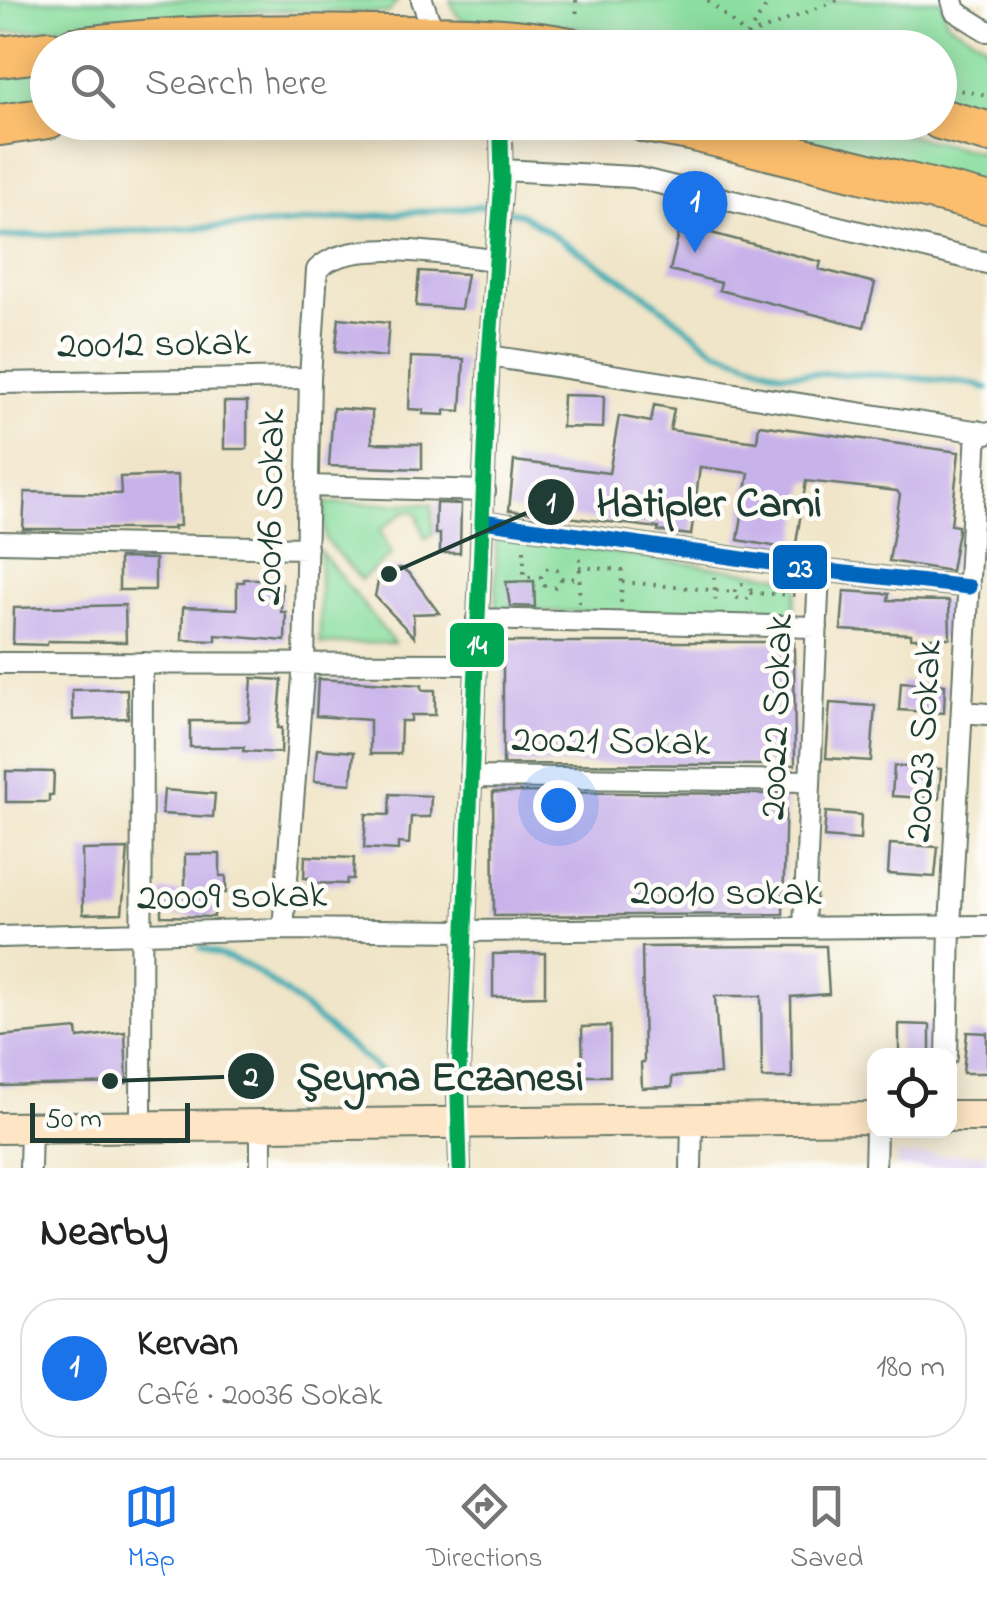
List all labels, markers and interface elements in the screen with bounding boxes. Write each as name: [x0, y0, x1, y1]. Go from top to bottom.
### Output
search box: [30, 30, 957, 140]
text: Search here: [145, 57, 327, 113]
icon: search: [65, 58, 120, 113]
pin: 1: [662, 170, 728, 253]
street label: 20012 sokak: [57, 315, 252, 377]
street label: 20016 Sokak: [241, 408, 303, 606]
callout: Hatipler Cami: [526, 466, 842, 538]
text: Hatipler Cami: [596, 475, 822, 536]
text: 1: [546, 483, 556, 527]
line badge: 23: [771, 543, 829, 591]
text: 23: [786, 550, 813, 591]
street label: 20022 Sokak: [745, 612, 811, 821]
line badge: 14: [448, 621, 506, 669]
text: 14: [467, 627, 488, 668]
street label: 20023 Sokak: [890, 638, 960, 844]
street label: 20021 Sokak: [511, 712, 711, 774]
your location: [533, 780, 584, 831]
street label: 20010 sokak: [630, 865, 822, 924]
street label: 20009 sokak: [136, 867, 328, 929]
callout: Şeyma Eczanesi: [226, 1040, 604, 1112]
map controls: [867, 1048, 957, 1138]
button: locate: [867, 1048, 957, 1138]
text: Şeyma Eczanesi: [296, 1049, 584, 1110]
text: 2: [243, 1057, 259, 1101]
scale bar: [30, 1098, 190, 1142]
text: 50 m: [45, 1100, 102, 1141]
text: Nearby: [40, 1203, 168, 1264]
text: Kervan: [137, 1317, 238, 1373]
text: 1: [69, 1345, 80, 1392]
text: 180 m: [876, 1345, 945, 1392]
text: Café · 20036 Sokak: [137, 1373, 382, 1420]
tab: Map: [124, 1479, 179, 1580]
tab: Directions: [426, 1479, 543, 1580]
tab: Saved: [790, 1479, 863, 1580]

